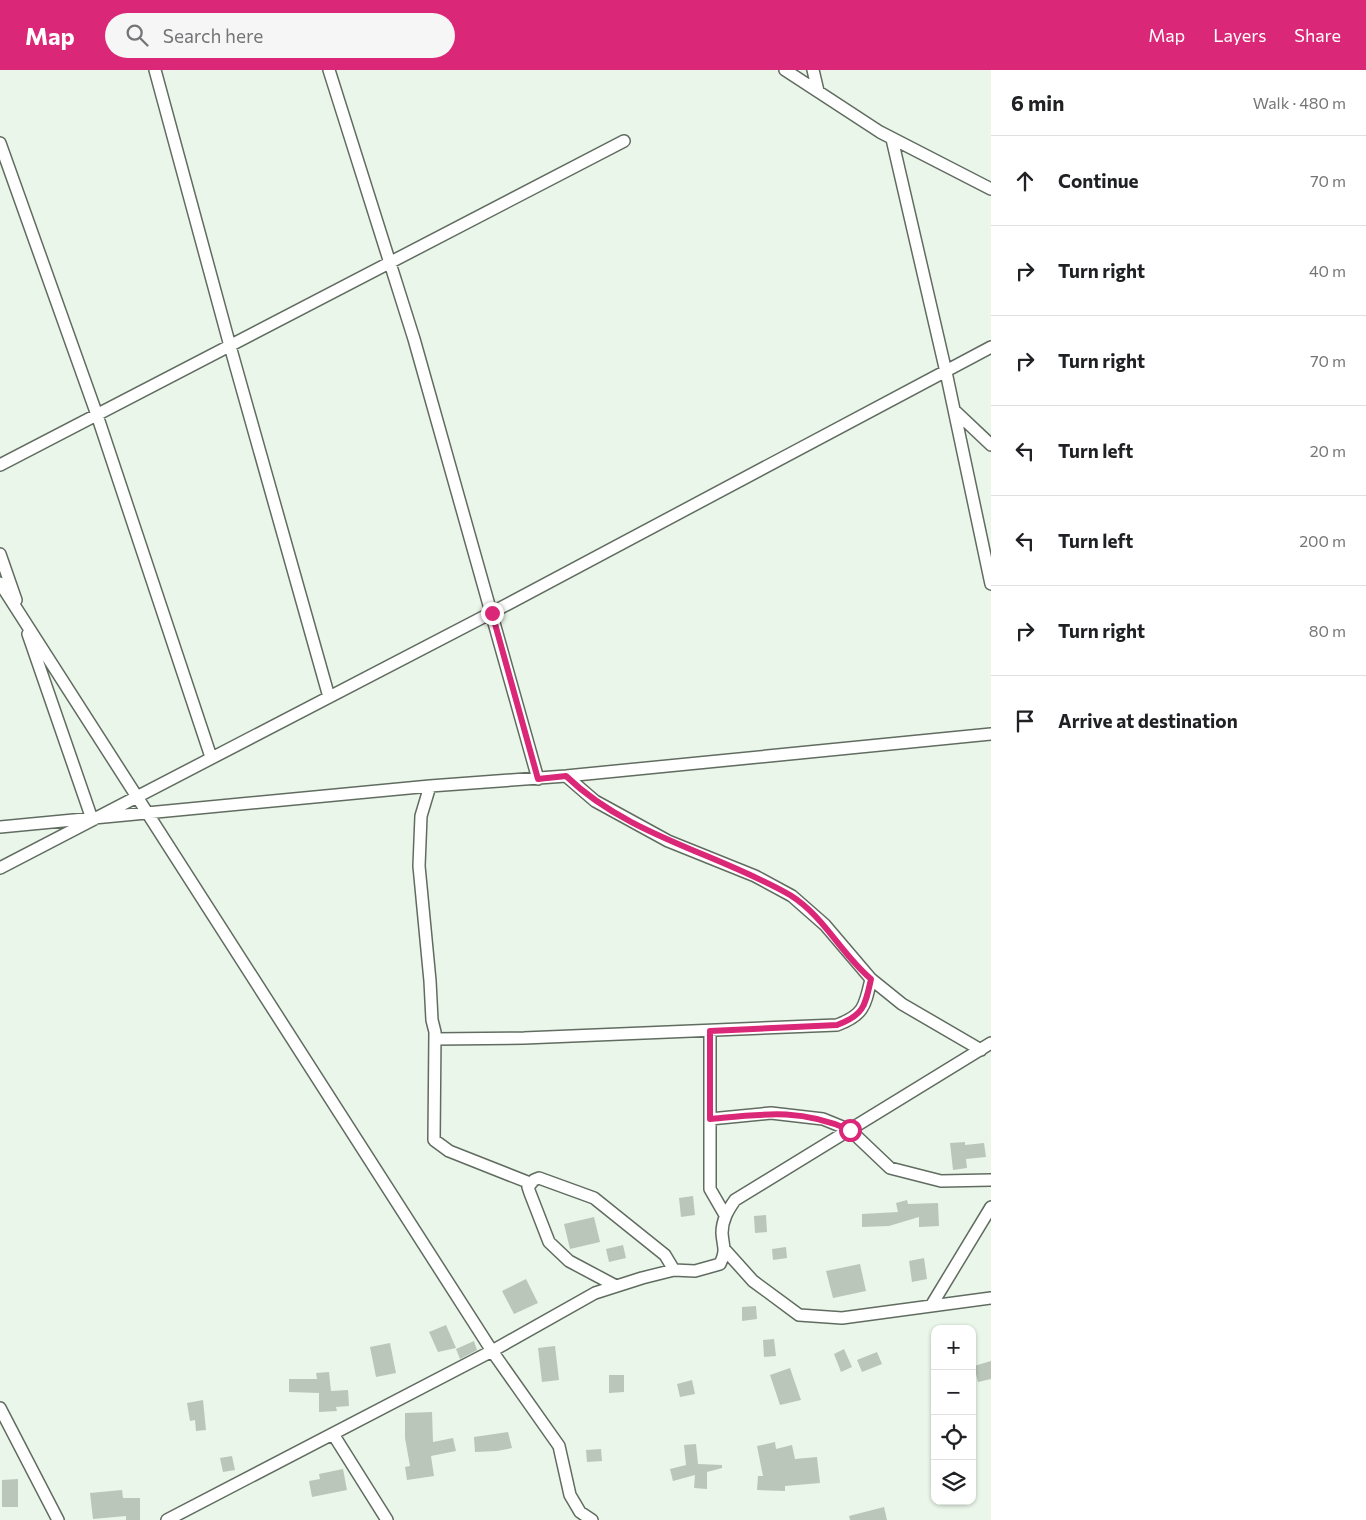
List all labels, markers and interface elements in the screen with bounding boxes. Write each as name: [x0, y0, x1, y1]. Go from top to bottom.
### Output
search box: [105, 13, 455, 58]
text: Map: [25, 21, 75, 50]
icon: search: [123, 21, 151, 49]
text: Search here: [163, 24, 263, 47]
text: Map: [1148, 24, 1185, 46]
text: Layers: [1213, 24, 1266, 46]
text: Share: [1294, 24, 1341, 46]
text: 6 min: [1011, 90, 1064, 115]
text: Walk · 480 m: [1253, 93, 1346, 112]
icon: ahead: [1011, 167, 1039, 195]
text: Continue: [1058, 169, 1138, 192]
text: 70 m: [1310, 171, 1346, 190]
icon: right: [1011, 257, 1039, 285]
text: Turn right: [1058, 259, 1145, 282]
text: 40 m: [1309, 261, 1346, 280]
icon: right: [1011, 347, 1039, 375]
text: Turn right: [1058, 349, 1145, 372]
text: 70 m: [1310, 351, 1346, 370]
icon: left: [1011, 437, 1039, 465]
text: Turn left: [1058, 439, 1133, 462]
text: 20 m: [1310, 441, 1346, 460]
icon: left: [1011, 527, 1039, 555]
text: Turn left: [1058, 529, 1133, 552]
text: 200 m: [1299, 531, 1346, 550]
route end: [481, 602, 504, 625]
icon: right: [1011, 617, 1039, 645]
text: Turn right: [1058, 619, 1145, 642]
text: 80 m: [1309, 621, 1346, 640]
icon: arrive: [1011, 707, 1039, 735]
text: Arrive at destination: [1058, 709, 1238, 732]
route start: [839, 1119, 862, 1142]
map controls: [931, 1325, 976, 1505]
button: +: [931, 1325, 976, 1370]
button: −: [931, 1370, 976, 1415]
button: locate: [931, 1415, 976, 1460]
button: layers: [931, 1460, 976, 1505]

